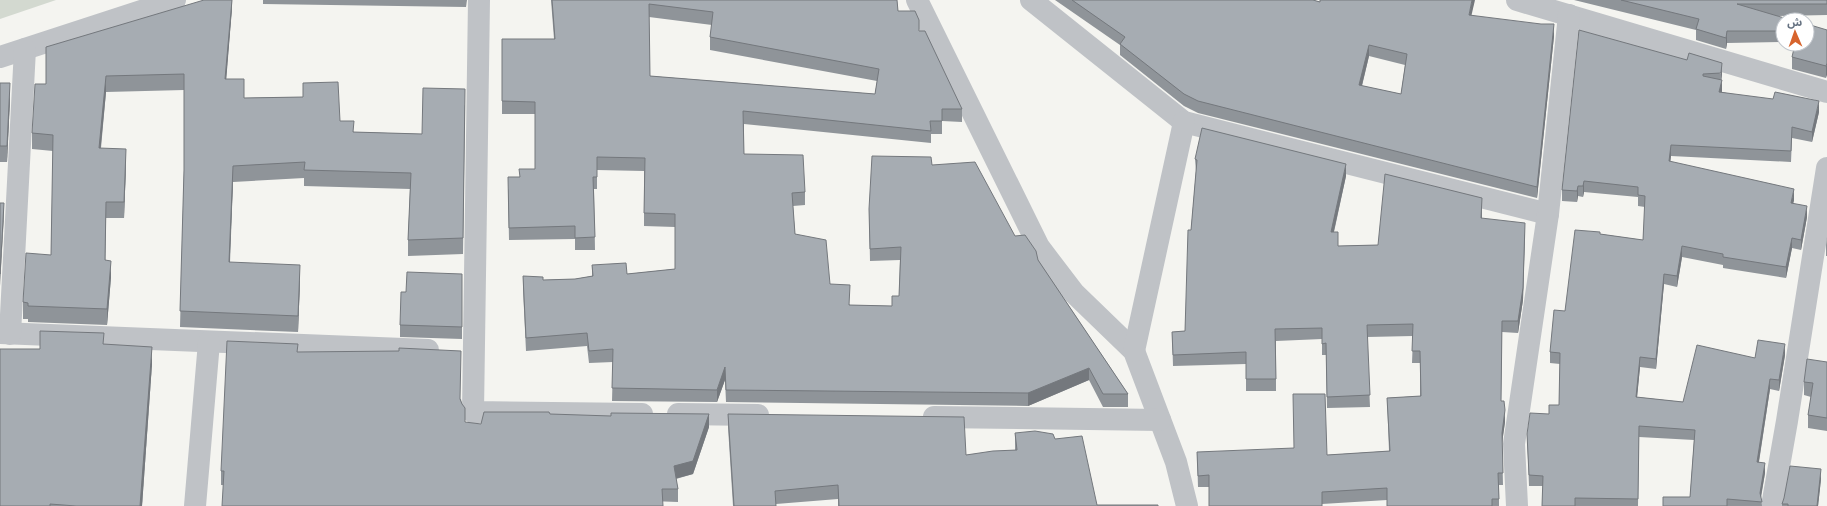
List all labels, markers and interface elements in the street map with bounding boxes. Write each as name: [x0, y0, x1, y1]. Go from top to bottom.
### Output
north arrow: [1775, 12, 1815, 52]
text: ش: [1787, 15, 1802, 29]

